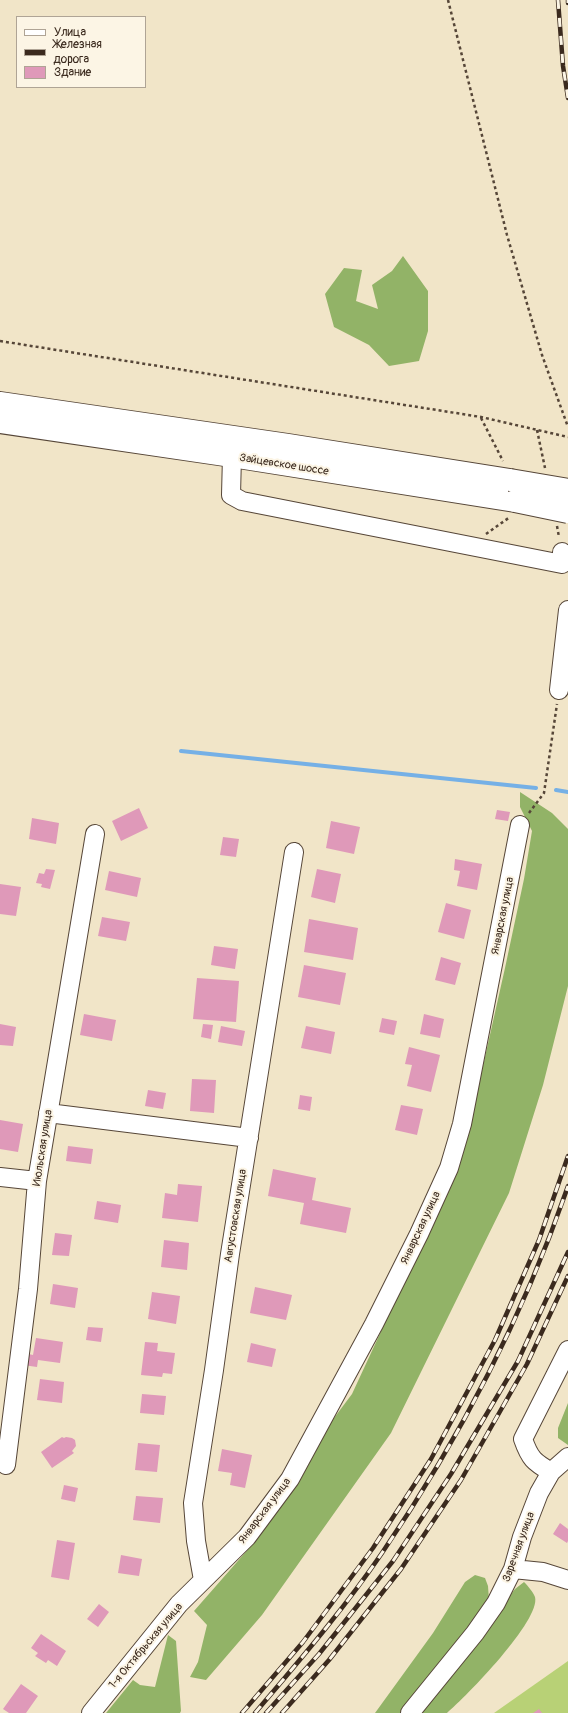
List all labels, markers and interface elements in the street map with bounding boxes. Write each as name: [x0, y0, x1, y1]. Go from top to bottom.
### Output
legend: [16, 16, 146, 88]
text: Улица: [54, 25, 86, 40]
text: Железная дорога: [54, 37, 102, 67]
text: Здание: [54, 65, 91, 80]
street label: Зайцевское шоссе: [239, 451, 329, 479]
street label: Январская улица: [489, 876, 517, 956]
street label: Июльская улица: [30, 1109, 56, 1187]
street label: Августовская улица: [222, 1168, 250, 1264]
street label: Январская улица: [398, 1189, 444, 1267]
street label: Январская улица: [236, 1476, 294, 1546]
street label: Заречная улица: [500, 1510, 538, 1584]
street label: 1-я Октябрьская улица: [106, 1600, 186, 1692]

